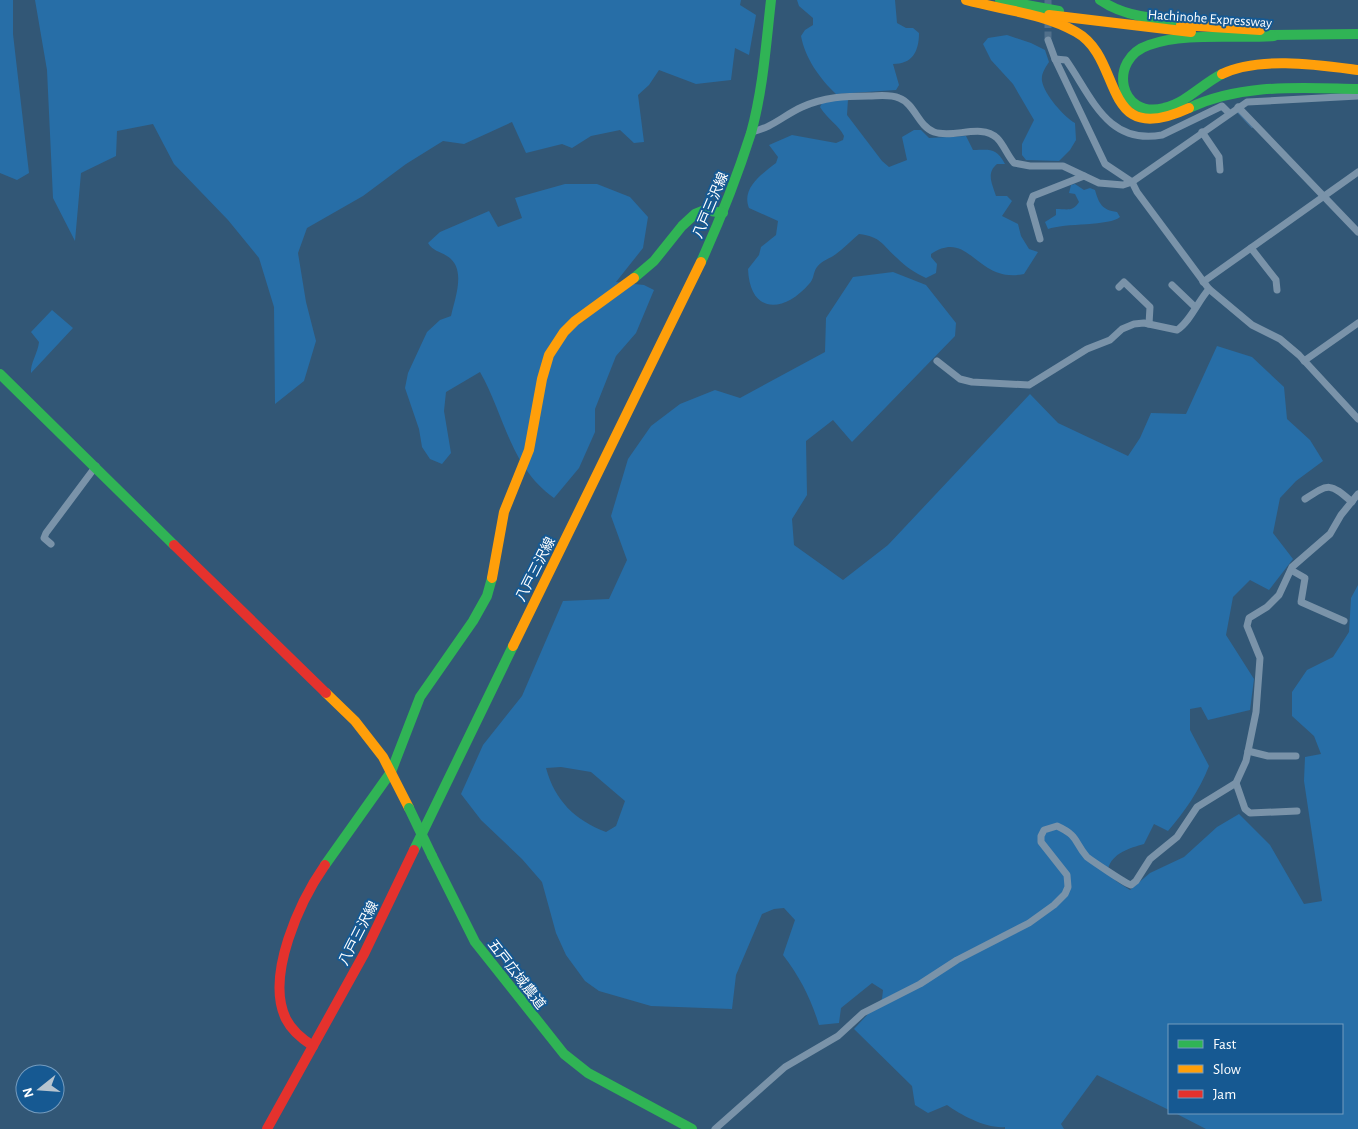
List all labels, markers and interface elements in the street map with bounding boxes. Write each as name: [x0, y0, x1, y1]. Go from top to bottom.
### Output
street label: Hachinohe Expressway: [1147, 8, 1273, 30]
street label: 八戸三沢線: [690, 170, 731, 240]
street label: 八戸三沢線: [513, 535, 558, 604]
street label: 八戸三沢線: [336, 899, 381, 968]
street label: 五戸広域農道: [485, 937, 548, 1012]
legend: [1168, 1024, 1343, 1114]
text: Fast: [1213, 1037, 1237, 1052]
text: Slow: [1213, 1062, 1241, 1077]
north arrow: [15, 1064, 65, 1114]
text: N: [20, 1086, 37, 1099]
text: Jam: [1213, 1087, 1236, 1102]

